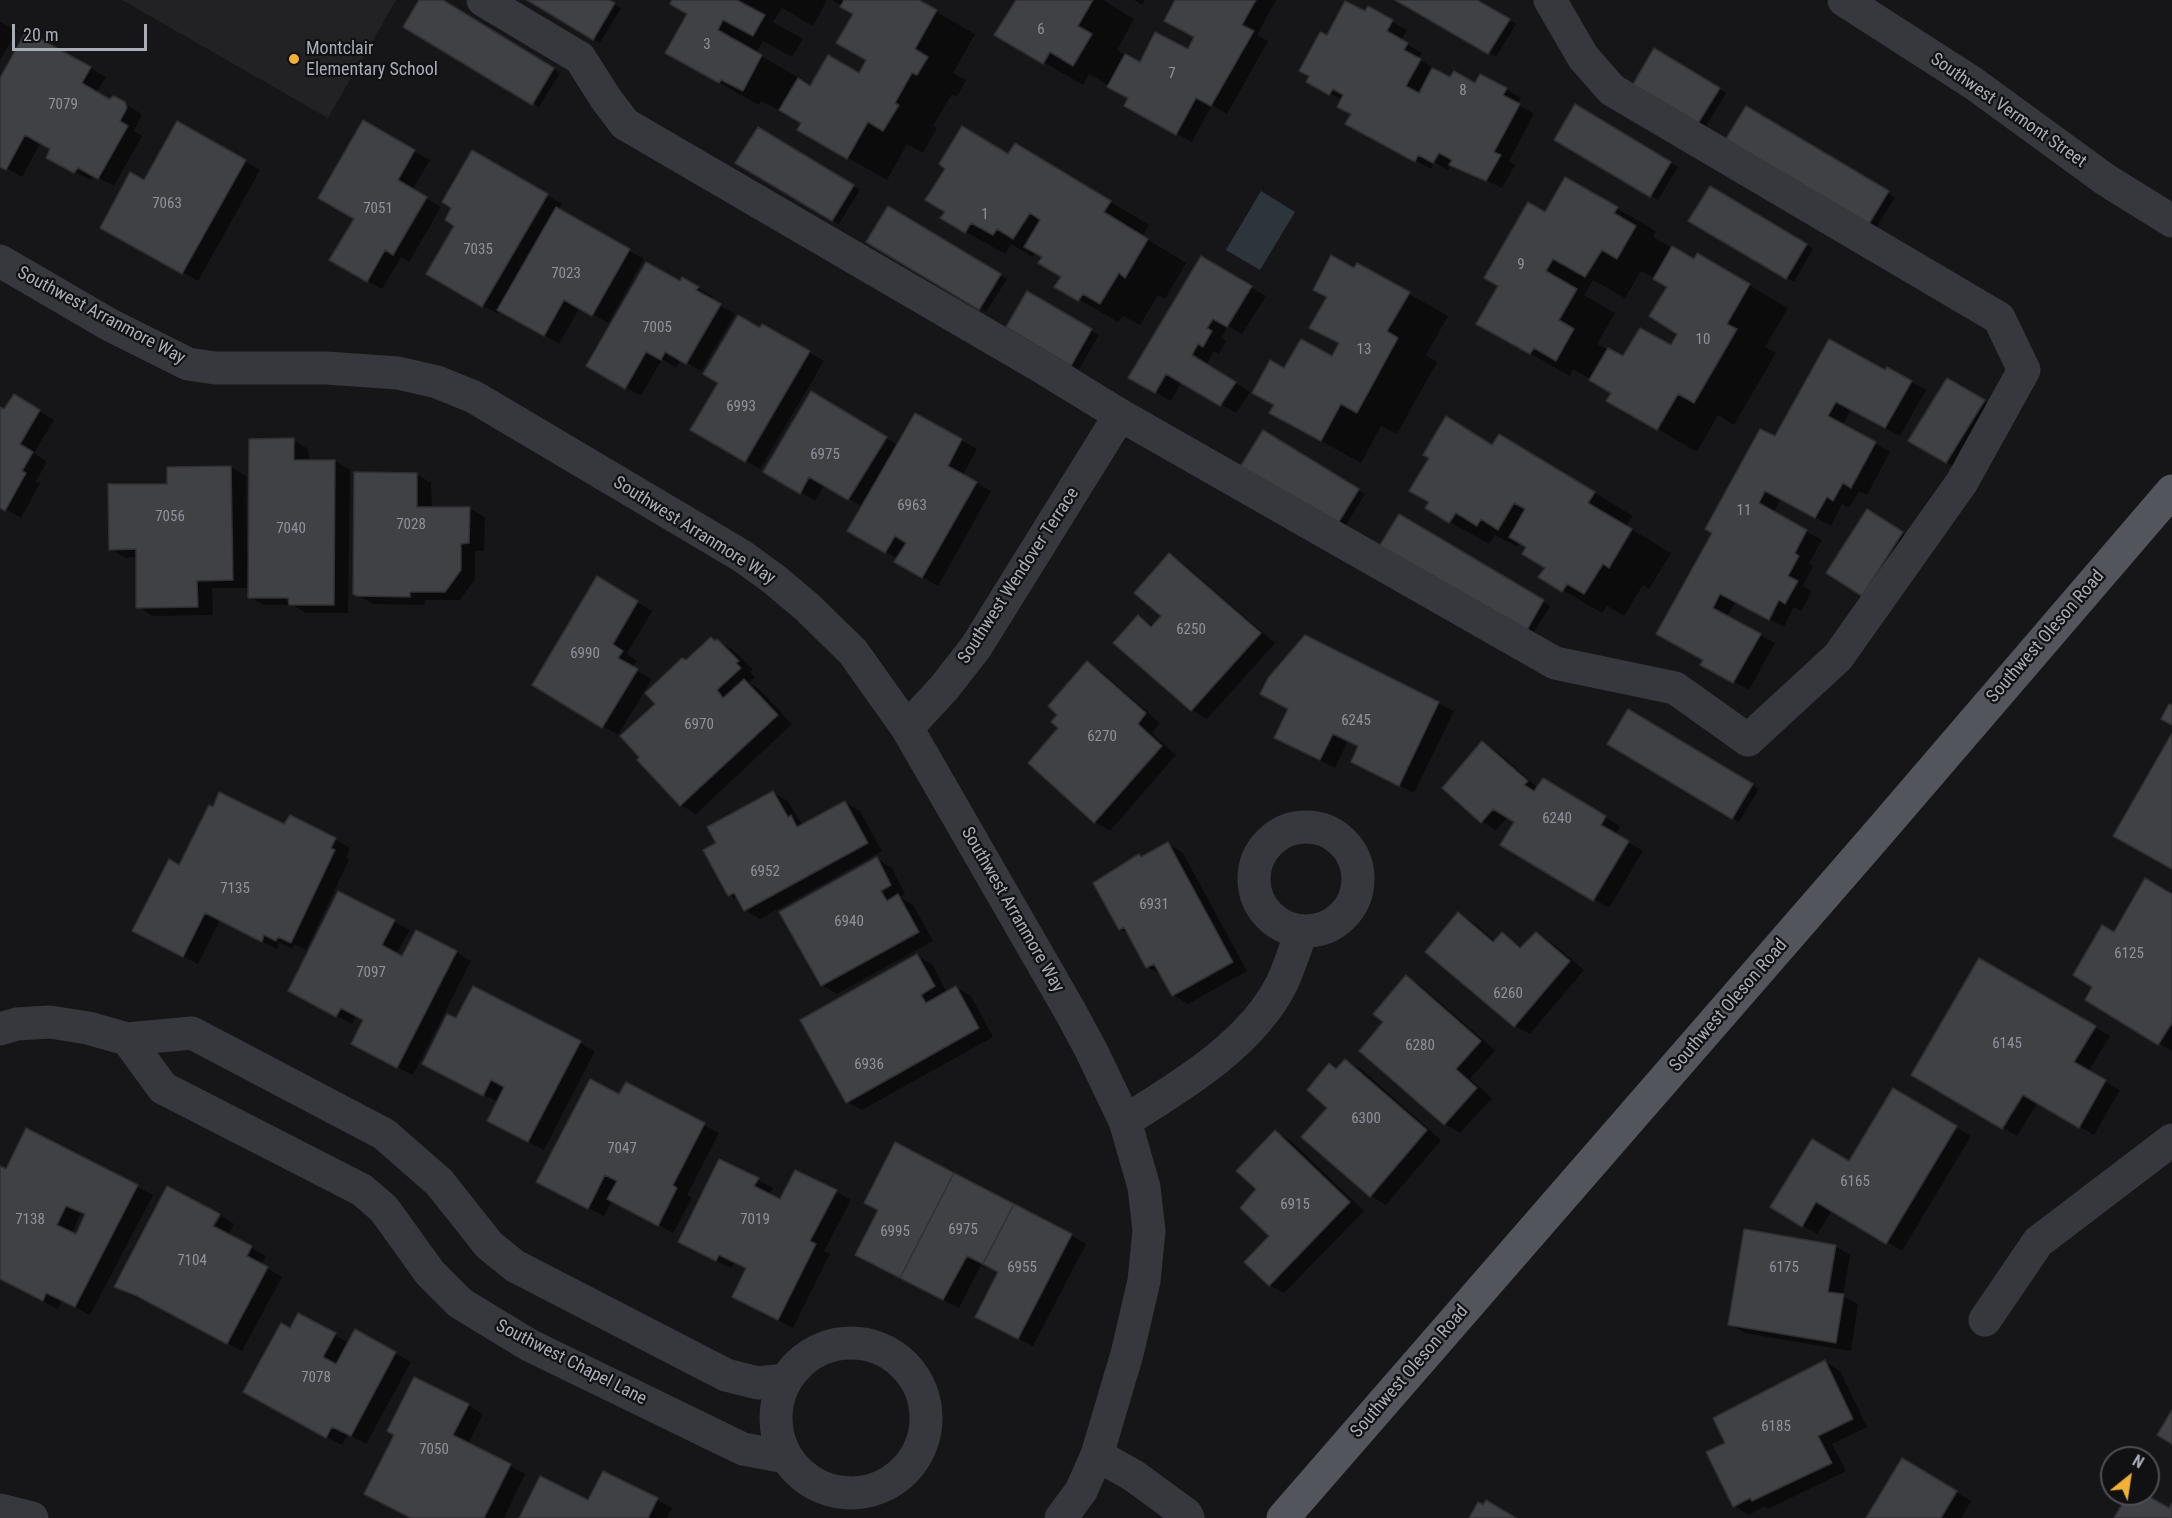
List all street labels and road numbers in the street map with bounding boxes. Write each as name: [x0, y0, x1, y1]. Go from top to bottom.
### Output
street label: Southwest Vermont Street: [1926, 49, 2090, 173]
street label: Southwest Arranmore Way: [13, 263, 189, 369]
street label: Southwest Arranmore Way: [609, 472, 779, 590]
street label: Southwest Wendover Terrace: [954, 484, 1084, 668]
street label: Southwest Oleson Road: [1983, 566, 2109, 708]
street label: Southwest Arranmore Way: [956, 824, 1068, 996]
street label: Southwest Oleson Road: [1666, 935, 1792, 1077]
street label: Southwest Oleson Road: [1347, 1301, 1473, 1443]
street label: Southwest Chapel Lane: [492, 1316, 650, 1410]

